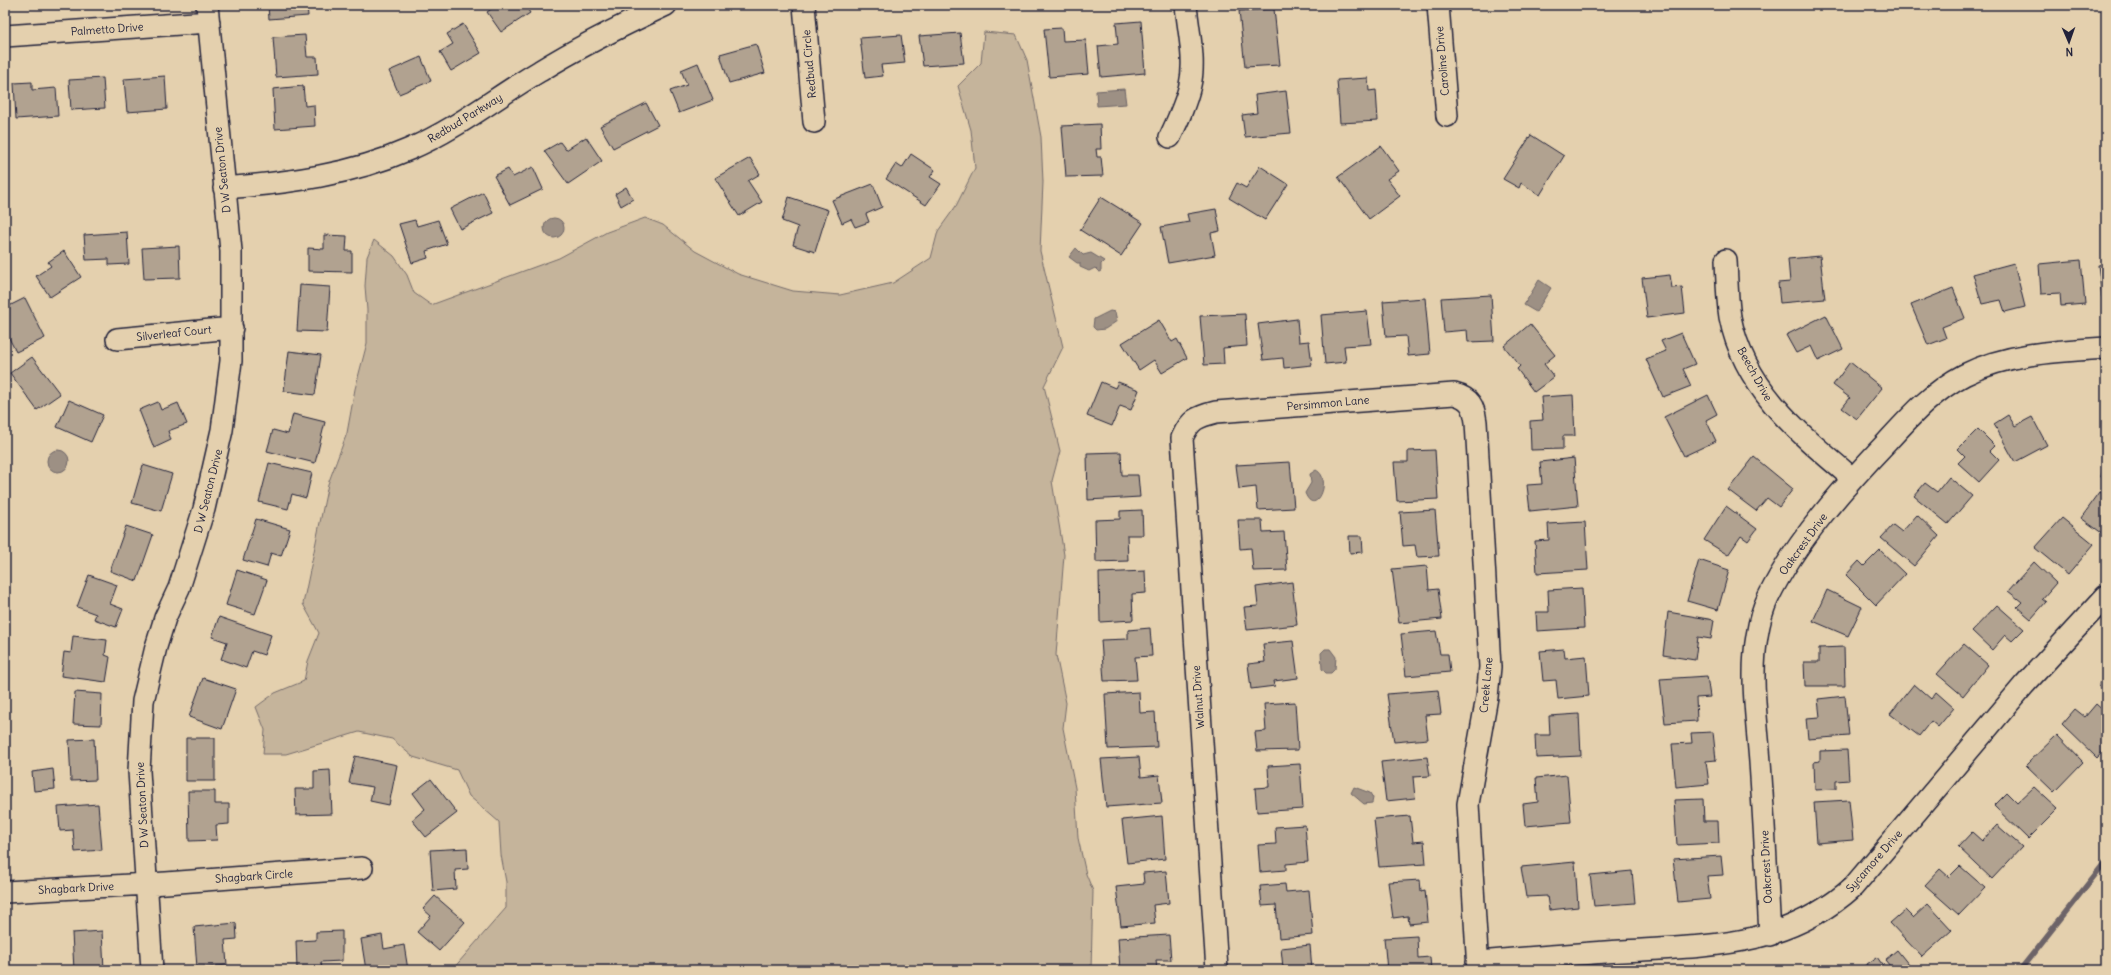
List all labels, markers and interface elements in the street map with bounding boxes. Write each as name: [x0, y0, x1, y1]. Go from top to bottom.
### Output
street label: Palmetto Drive: [70, 19, 144, 39]
north arrow: [2049, 22, 2089, 62]
street label: Caroline Drive: [1432, 26, 1452, 96]
street label: Redbud Circle: [799, 29, 819, 99]
text: N: [2065, 45, 2073, 59]
street label: Redbud Parkway: [425, 90, 505, 146]
street label: D W Seaton Drive: [211, 126, 233, 214]
street label: Silverleaf Court: [136, 322, 213, 344]
street label: Beech Drive: [1734, 345, 1776, 404]
street label: Persimmon Lane: [1286, 392, 1370, 414]
street label: D W Seaton Drive: [191, 447, 225, 535]
street label: Oakcrest Drive: [1776, 510, 1830, 578]
street label: Creek Lane: [1477, 656, 1495, 713]
street label: Walnut Drive: [1189, 665, 1207, 729]
street label: D W Seaton Drive: [133, 762, 151, 848]
street label: Sycamore Drive: [1843, 827, 1905, 895]
street label: Oakcrest Drive: [1757, 830, 1775, 904]
street label: Shagbark Circle: [215, 866, 293, 886]
street label: Shagbark Drive: [38, 879, 114, 897]

